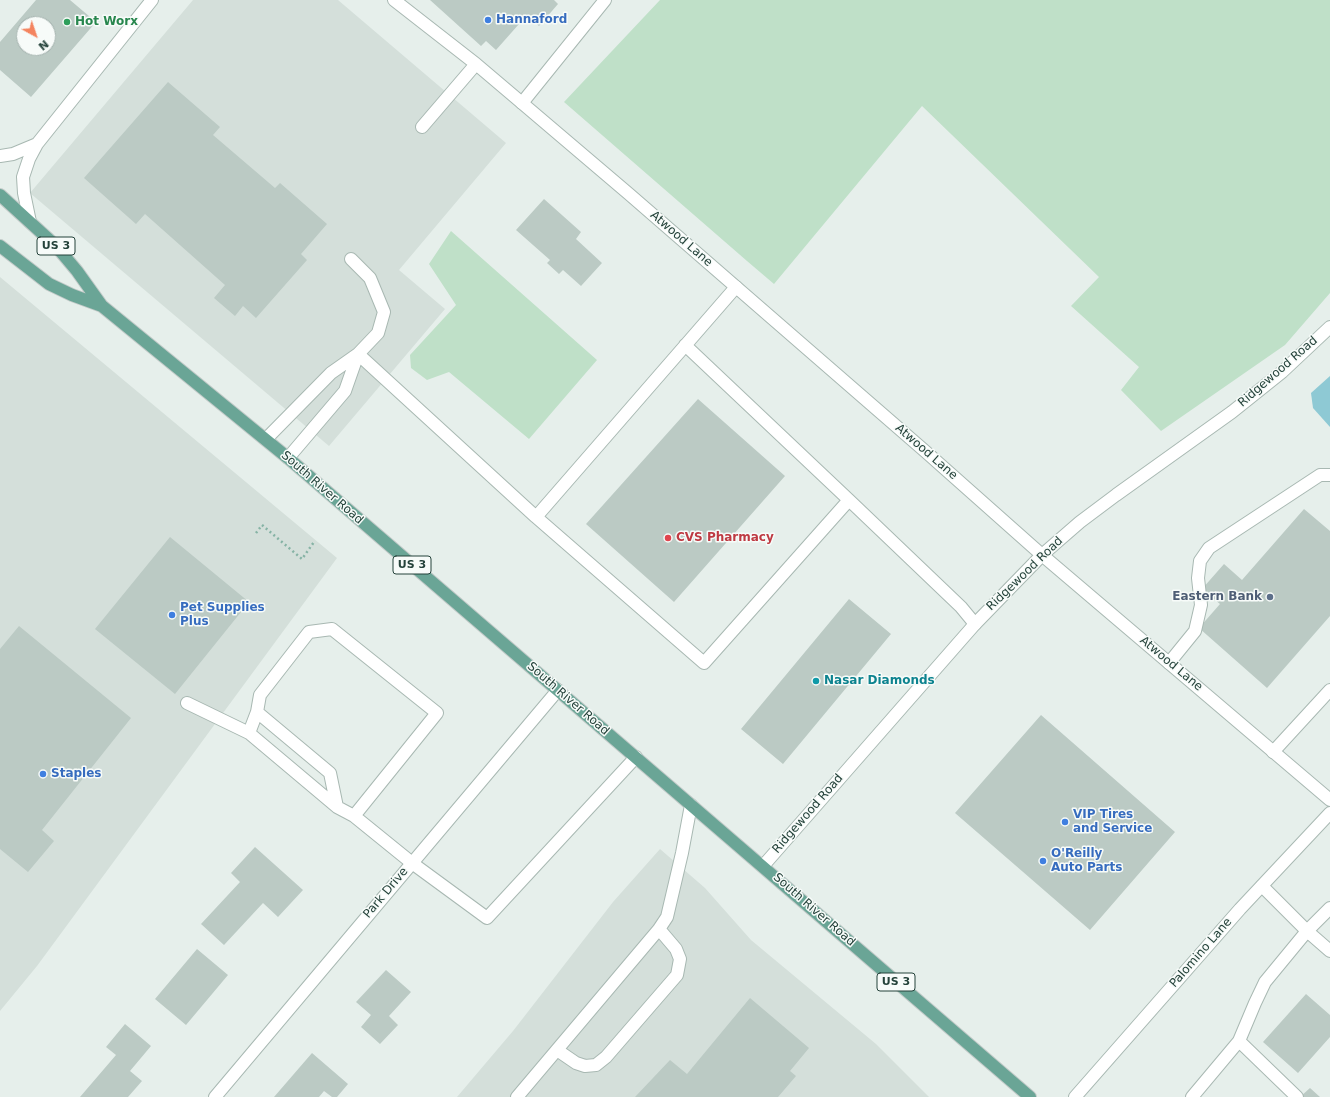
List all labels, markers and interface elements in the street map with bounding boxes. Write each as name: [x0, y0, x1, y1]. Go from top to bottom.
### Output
place label: Hannaford: [496, 13, 567, 27]
place label: Hot Worx: [75, 15, 138, 29]
marker: Hannaford: [483, 15, 493, 25]
north arrow: [16, 16, 56, 56]
marker: Hot Worx: [62, 17, 72, 27]
text: N: [36, 37, 51, 53]
street label: Atwood Lane: [647, 208, 715, 270]
road number: US 3: [37, 237, 75, 255]
street label: Ridgewood Road: [1235, 334, 1321, 410]
street label: Atwood Lane: [892, 421, 960, 483]
street label: South River Road: [278, 449, 366, 527]
place label: CVS Pharmacy: [676, 531, 774, 545]
marker: CVS Pharmacy: [663, 533, 673, 543]
street label: Ridgewood Road: [984, 534, 1066, 614]
road number: US 3: [393, 556, 431, 574]
place label: Eastern Bank: [1172, 590, 1262, 604]
marker: Eastern Bank: [1265, 592, 1275, 602]
place label: Pet Supplies Plus: [180, 601, 265, 629]
marker: Pet Supplies Plus: [167, 610, 177, 620]
street label: Atwood Lane: [1137, 634, 1205, 694]
street label: South River Road: [524, 660, 612, 738]
place label: Nasar Diamonds: [824, 674, 935, 688]
marker: Nasar Diamonds: [811, 676, 821, 686]
place label: Staples: [51, 767, 101, 781]
marker: Staples: [38, 769, 48, 779]
street label: Ridgewood Road: [770, 771, 846, 857]
place label: VIP Tires and Service: [1073, 808, 1152, 836]
marker: VIP Tires and Service: [1060, 817, 1070, 827]
place label: O'Reilly Auto Parts: [1051, 847, 1122, 875]
marker: O'Reilly Auto Parts: [1038, 856, 1048, 866]
street label: Park Drive: [361, 865, 411, 921]
street label: South River Road: [770, 871, 858, 949]
street label: Palomino Lane: [1167, 915, 1235, 991]
road number: US 3: [877, 973, 915, 991]

